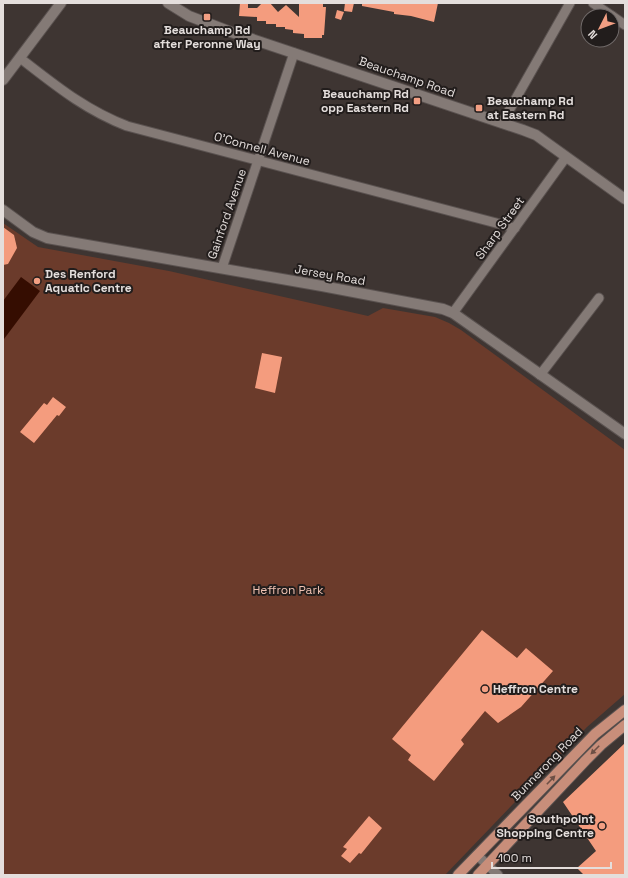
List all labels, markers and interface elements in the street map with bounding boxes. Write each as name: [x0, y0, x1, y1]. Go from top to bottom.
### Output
north arrow: [580, 8, 620, 48]
marker: Beauchamp Rd after Peronne Way: [202, 12, 212, 22]
place label: Beauchamp Rd after Peronne Way: [153, 22, 261, 52]
text: N: [585, 27, 600, 42]
street label: Beauchamp Road: [357, 53, 457, 101]
place label: Beauchamp Rd opp Eastern Rd: [321, 86, 409, 116]
place label: Beauchamp Rd at Eastern Rd: [487, 93, 574, 123]
marker: Beauchamp Rd opp Eastern Rd: [412, 96, 422, 106]
marker: Beauchamp Rd at Eastern Rd: [474, 103, 484, 113]
street label: O'Connell Avenue: [212, 128, 312, 170]
street label: Gainford Avenue: [204, 167, 250, 261]
street label: Sharp Street: [472, 194, 528, 262]
street label: Jersey Road: [293, 261, 367, 289]
place label: Des Renford Aquatic Centre: [45, 266, 132, 296]
marker: Des Renford Aquatic Centre: [32, 276, 42, 286]
park label: Heffron Park: [252, 582, 324, 598]
place label: Heffron Centre: [493, 681, 578, 697]
marker: Heffron Centre: [480, 684, 490, 694]
street label: Bunnerong Road: [508, 724, 586, 804]
one-way arrow: [590, 745, 600, 755]
one-way arrow: [546, 775, 556, 785]
place label: Southpoint Shopping Centre: [497, 811, 594, 841]
marker: Southpoint Shopping Centre: [597, 821, 607, 831]
scale bar: [492, 844, 611, 870]
text: 100 m: [498, 850, 532, 866]

